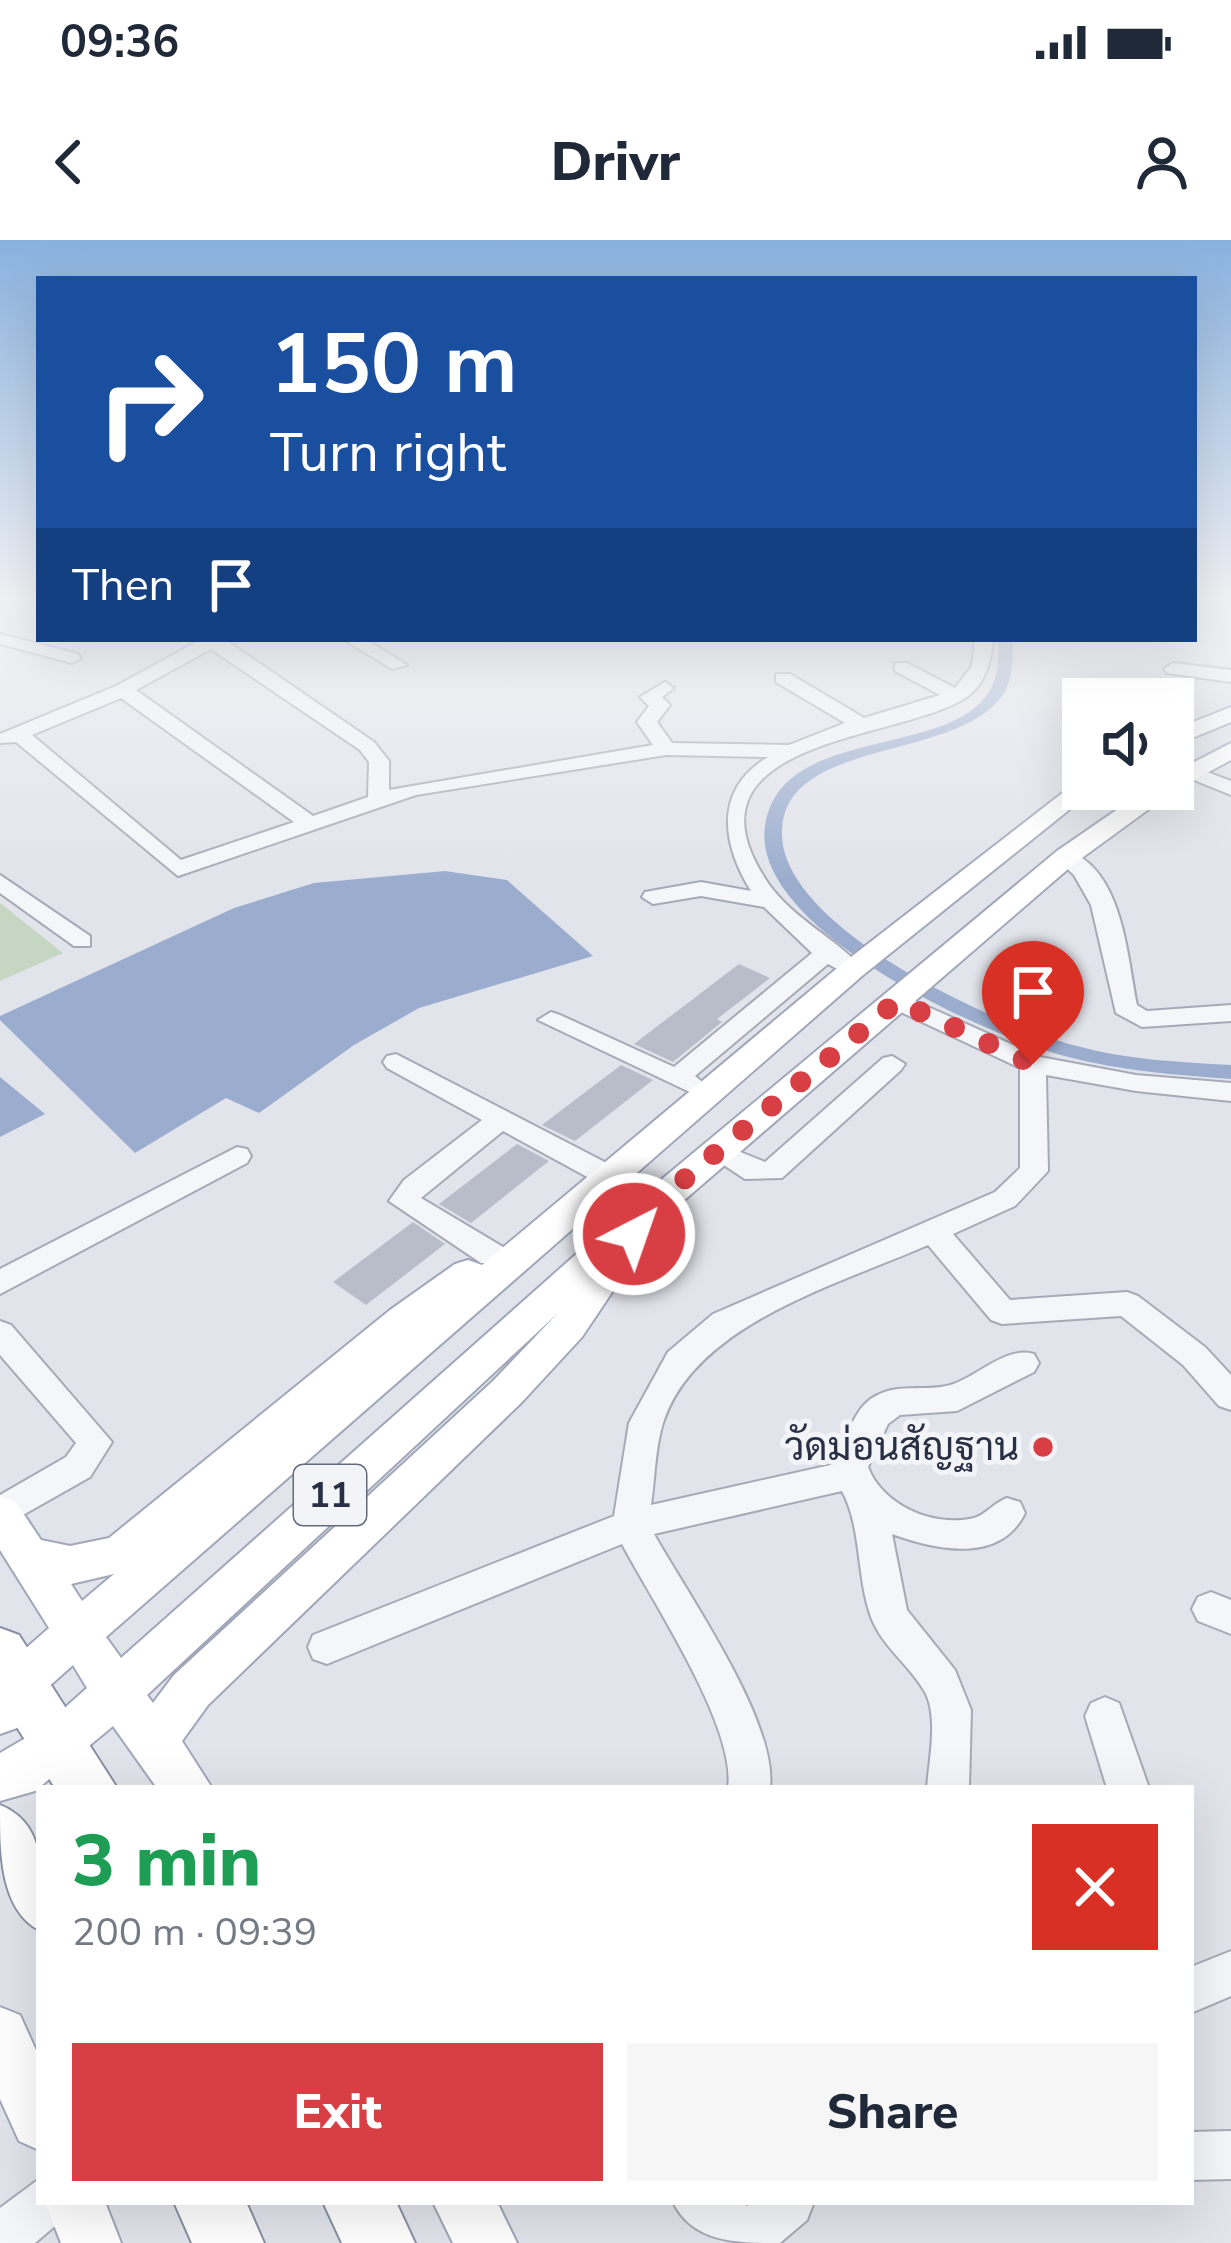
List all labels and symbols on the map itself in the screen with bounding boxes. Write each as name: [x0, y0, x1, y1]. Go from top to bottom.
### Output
pin: [982, 941, 1084, 1064]
position arrow: [571, 1171, 697, 1297]
place label: วัดม่อนสัญฐาน: [784, 1421, 1019, 1474]
marker: วัดม่อนสัญฐาน: [1030, 1434, 1056, 1460]
road number: 11: [294, 1465, 366, 1525]

